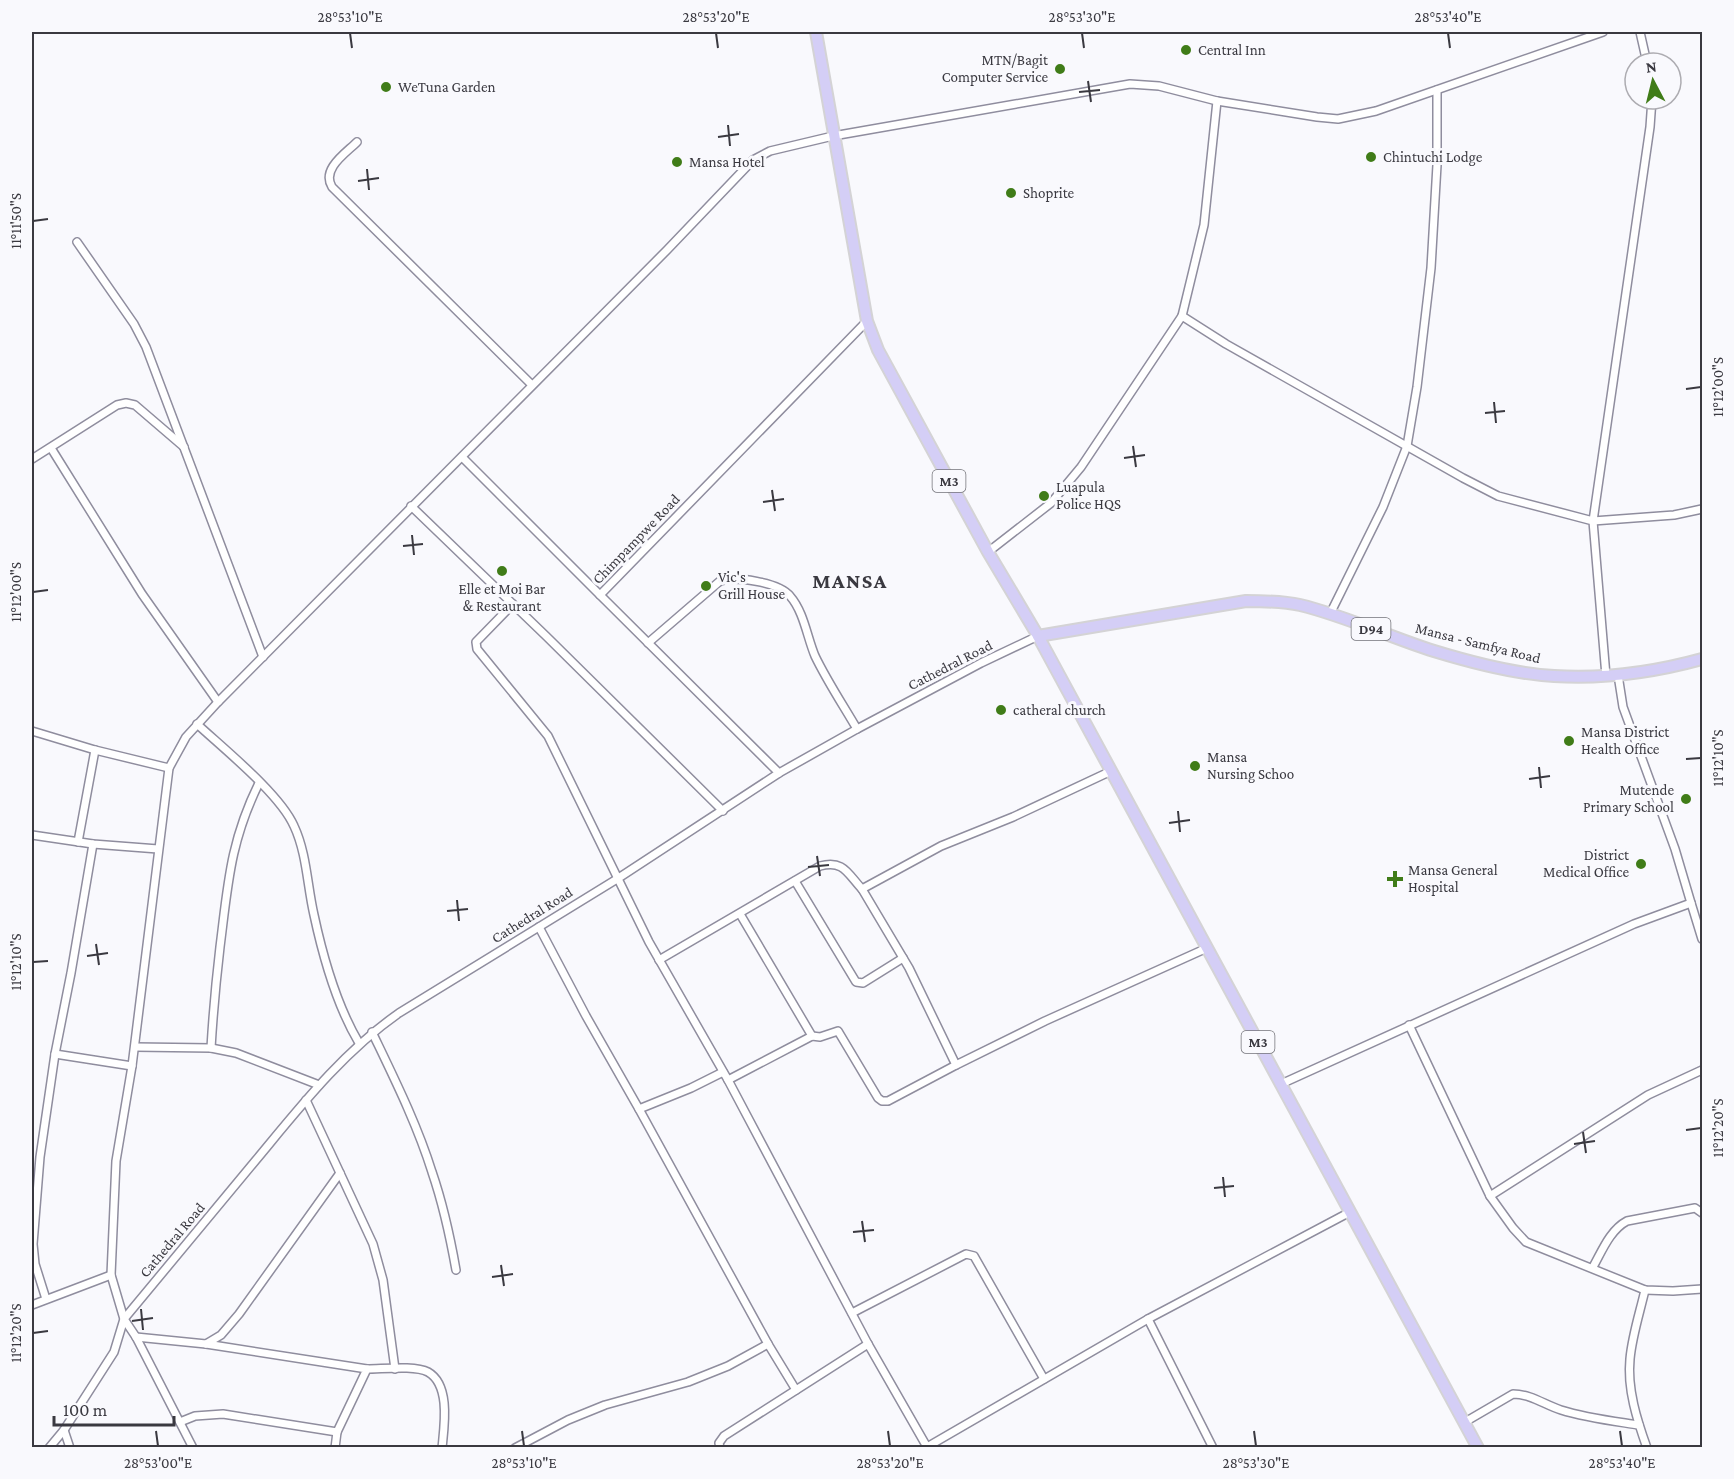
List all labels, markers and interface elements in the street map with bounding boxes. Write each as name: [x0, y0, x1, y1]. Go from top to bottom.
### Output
text: 28°53'10"E: [317, 9, 383, 25]
text: 28°53'20"E: [682, 9, 750, 25]
text: 28°53'30"E: [1049, 9, 1115, 25]
text: 28°53'40"E: [1415, 9, 1481, 25]
place label: Central Inn: [1198, 42, 1266, 58]
marker: Central Inn: [1179, 43, 1193, 57]
north arrow: [1623, 51, 1683, 111]
place label: MTN/Bagit Computer Service: [942, 52, 1049, 86]
text: N: [1645, 57, 1658, 76]
marker: MTN/Bagit Computer Service: [1053, 62, 1067, 76]
place label: WeTuna Garden: [398, 79, 496, 95]
marker: WeTuna Garden: [379, 80, 393, 94]
place label: Chintuchi Lodge: [1383, 149, 1483, 166]
marker: Chintuchi Lodge: [1364, 150, 1378, 164]
place label: Mansa Hotel: [689, 154, 765, 170]
marker: Mansa Hotel: [670, 155, 684, 169]
place label: Shoprite: [1023, 185, 1075, 202]
marker: Shoprite: [1004, 186, 1018, 200]
text: 11°11'50"S: [8, 193, 24, 249]
text: 11°12'00"S: [1710, 357, 1726, 417]
road number: M3: [932, 470, 966, 492]
place label: Luapula Police HQS: [1056, 479, 1121, 512]
marker: Luapula Police HQS: [1037, 489, 1051, 503]
street label: Chimpampwe Road: [589, 491, 684, 588]
text: 11°12'00"S: [8, 562, 24, 622]
marker: Elle et Moi Bar & Restaurant: [495, 564, 509, 578]
place label: Vic's Grill House: [718, 569, 786, 602]
district label: MANSA: [812, 569, 888, 593]
marker: Vic's Grill House: [699, 579, 713, 593]
place label: Elle et Moi Bar & Restaurant: [459, 581, 546, 614]
road number: D94: [1352, 618, 1390, 640]
street label: Mansa - Samfya Road: [1413, 620, 1542, 667]
street label: Cathedral Road: [905, 637, 995, 693]
place label: catheral church: [1013, 702, 1106, 718]
marker: catheral church: [994, 703, 1008, 717]
place label: Mansa District Health Office: [1581, 724, 1670, 757]
text: 11°12'10"S: [1710, 729, 1726, 787]
marker: Mansa District Health Office: [1562, 734, 1576, 748]
place label: Mansa Nursing Schoo: [1207, 749, 1294, 783]
marker: Mansa Nursing Schoo: [1188, 759, 1202, 773]
place label: Mutende Primary School: [1583, 782, 1674, 816]
marker: Mutende Primary School: [1679, 792, 1693, 806]
place label: District Medical Office: [1543, 847, 1630, 880]
marker: District Medical Office: [1634, 857, 1648, 871]
place label: Mansa General Hospital: [1408, 862, 1498, 896]
marker: Mansa General Hospital: [1386, 870, 1404, 888]
street label: Cathedral Road: [489, 884, 575, 946]
text: 11°12'10"S: [8, 933, 24, 991]
road number: M3: [1242, 1031, 1274, 1053]
text: 11°12'20"S: [1710, 1098, 1726, 1158]
street label: Cathedral Road: [136, 1199, 208, 1281]
text: 11°12'20"S: [8, 1303, 24, 1363]
scale bar: [54, 1389, 174, 1427]
text: 100 m: [63, 1400, 108, 1420]
text: 28°53'00"E: [124, 1455, 192, 1471]
text: 28°53'10"E: [491, 1455, 557, 1471]
text: 28°53'20"E: [856, 1455, 924, 1471]
text: 28°53'30"E: [1223, 1455, 1289, 1471]
text: 28°53'40"E: [1589, 1455, 1655, 1471]

